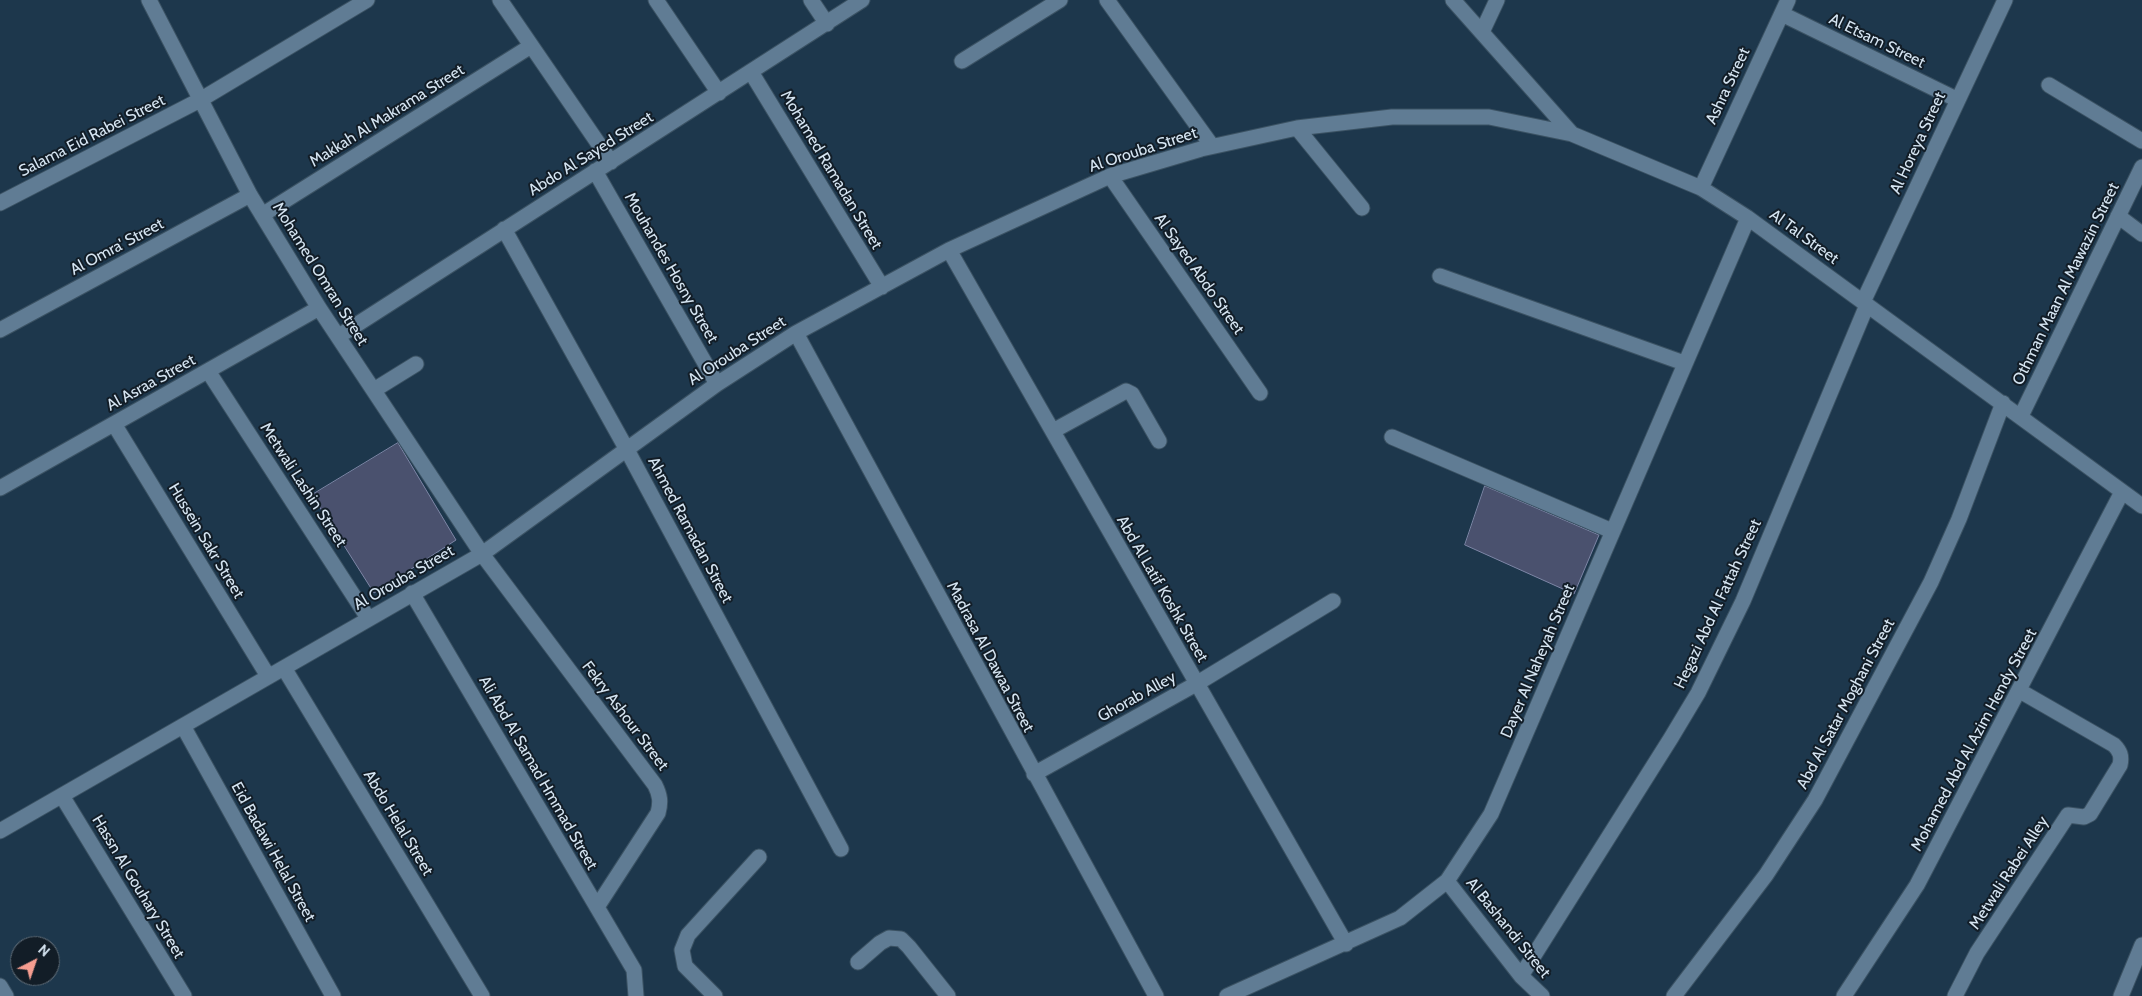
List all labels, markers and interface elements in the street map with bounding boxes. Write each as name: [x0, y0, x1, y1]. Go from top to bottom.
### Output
street label: Al Etsam Street: [1826, 10, 1928, 72]
street label: Ashra Street: [1702, 45, 1754, 127]
street label: Makkah Al Makrama Street: [306, 61, 468, 171]
street label: Mohamed Ramadan Street: [776, 87, 886, 253]
street label: Al Horeya Street: [1886, 89, 1950, 197]
street label: Salama Eid Rabei Street: [16, 91, 168, 181]
street label: Abdo Al Sayed Street: [525, 108, 657, 200]
street label: Al Orouba Street: [1086, 123, 1200, 177]
street label: Othman Maan Al Mawazin Street: [2009, 180, 2123, 388]
street label: Mouhandes Hosny Street: [620, 189, 722, 347]
street label: Mohamed Omran Street: [268, 199, 372, 349]
street label: Al Tal Street: [1766, 205, 1842, 269]
street label: Al Sayed Abdo Street: [1150, 210, 1248, 338]
street label: Al Omra' Street: [67, 214, 167, 280]
street label: Al Orouba Street: [685, 312, 789, 390]
street label: Al Asraa Street: [103, 351, 199, 415]
street label: Metwali Lashin Street: [256, 419, 350, 551]
street label: Ahmed Ramadan Street: [643, 454, 737, 606]
street label: Hussein Sakr Street: [164, 480, 248, 602]
street label: Abd Al Latif Koshk Street: [1112, 512, 1212, 666]
street label: Hegazi Abd Al Fattah Street: [1670, 516, 1766, 692]
street label: Al Orouba Street: [350, 542, 458, 614]
street label: Madrasa Al Dawaa Street: [942, 578, 1038, 736]
street label: Dayer Al Naheyah Street: [1497, 581, 1579, 741]
street label: Abd Al Satar Moghani Street: [1793, 616, 1899, 792]
street label: Mohamed Abd Al Azim Hendy Street: [1907, 625, 2041, 855]
street label: Fekry Ashour Street: [578, 658, 672, 774]
street label: Ghorab Alley: [1094, 668, 1180, 726]
street label: Ali Abd Al Samad Hmmad Street: [475, 673, 601, 873]
street label: Abdo Helal Street: [359, 767, 437, 879]
street label: Eid Badawi Helal Street: [227, 779, 319, 925]
street label: Hassn Al Gouhary Street: [88, 812, 188, 962]
street label: Metwali Rabei Alley: [1965, 813, 2053, 933]
street label: Al Bashandi Street: [1462, 874, 1554, 982]
north arrow: [10, 936, 60, 986]
text: N: [35, 940, 54, 960]

